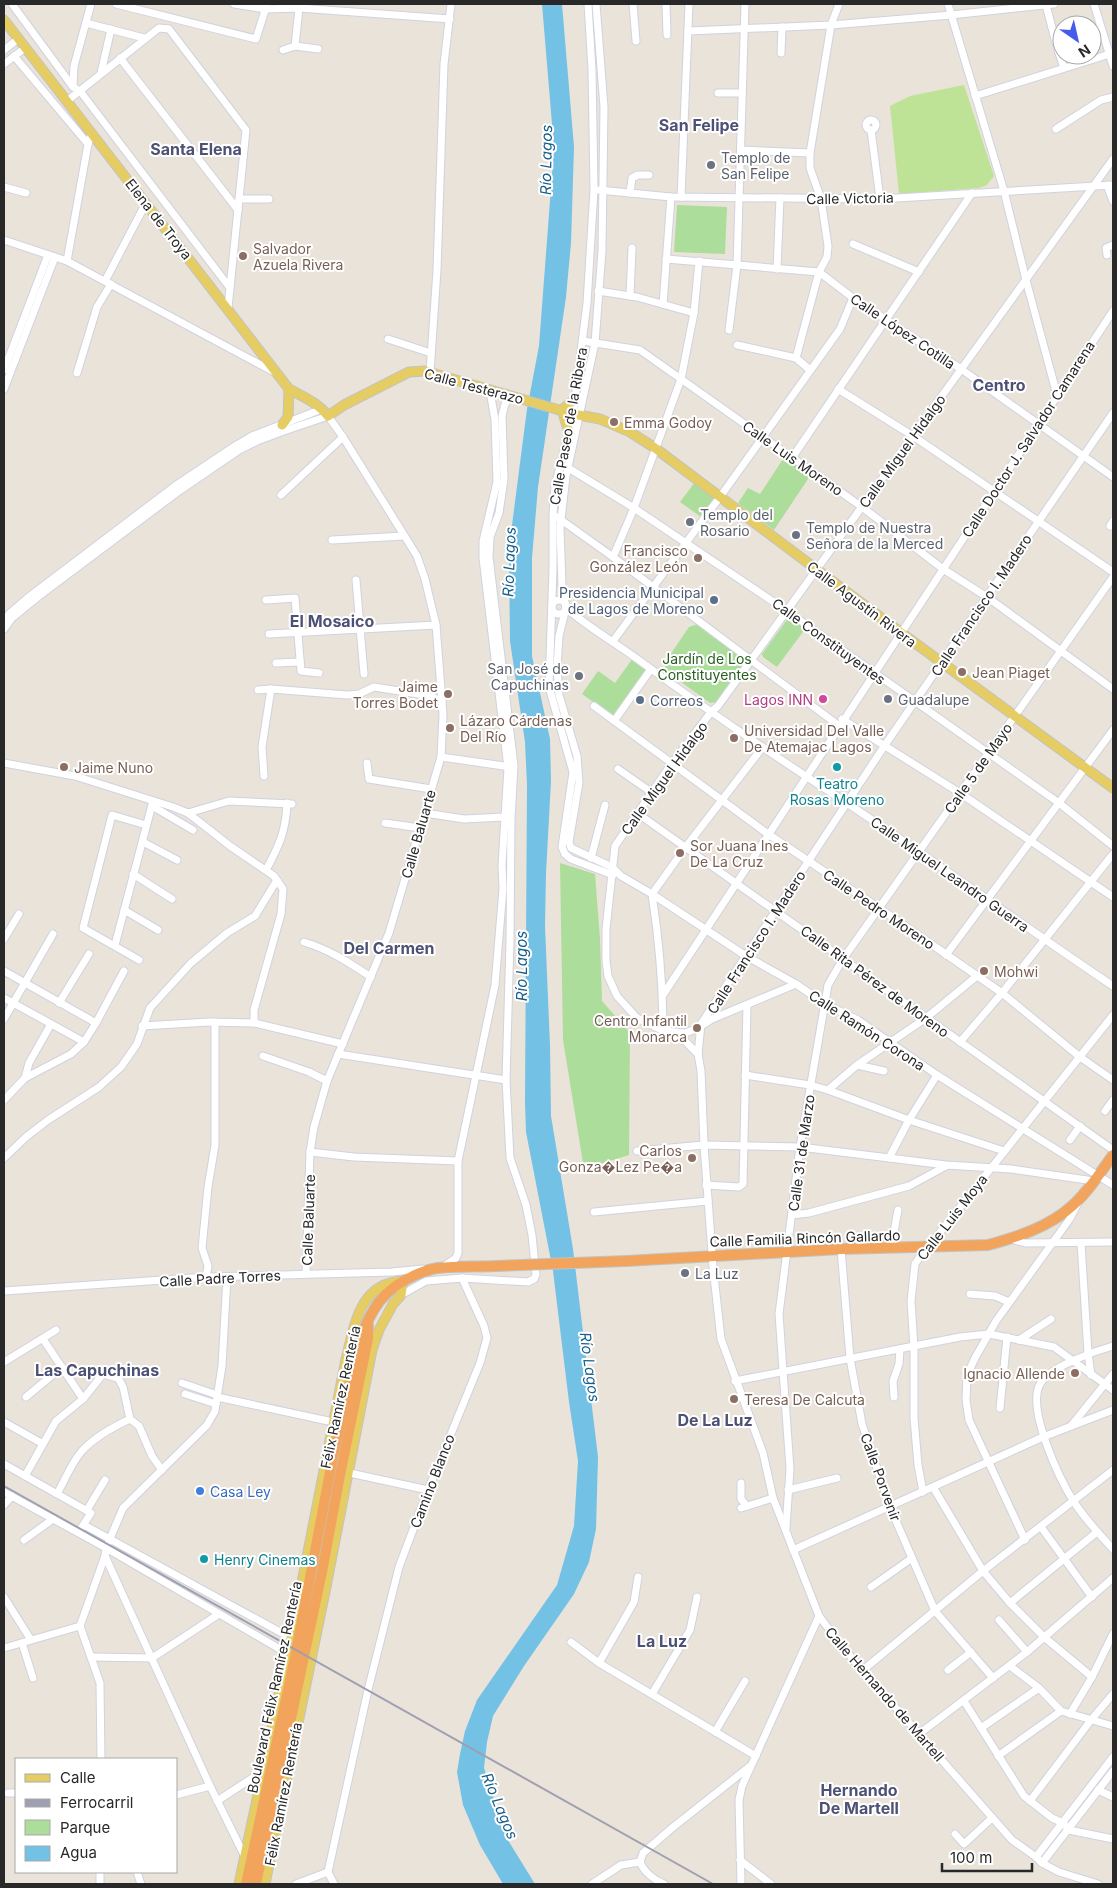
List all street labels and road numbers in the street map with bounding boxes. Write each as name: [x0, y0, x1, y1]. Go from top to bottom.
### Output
street label: Elena de Troya: [122, 175, 196, 263]
street label: Calle Victoria: [806, 189, 894, 207]
street label: Calle López Cotilla: [847, 290, 959, 372]
street label: Calle Doctor J. Salvador Camarena: [958, 338, 1098, 540]
street label: Calle Paseo de la Ribera: [546, 346, 590, 506]
street label: Calle Testerazo: [422, 365, 526, 407]
street label: Calle Miguel Hidalgo: [855, 391, 949, 511]
street label: Calle Luis Moreno: [739, 417, 847, 499]
street label: Calle Francisco I. Madero: [927, 531, 1035, 679]
street label: Calle Agustín Rivera: [804, 557, 920, 651]
street label: Calle Constituyentes: [769, 594, 889, 688]
street label: Calle Miguel Hidalgo: [617, 718, 711, 838]
street label: Calle 5 de Mayo: [941, 720, 1015, 816]
street label: Calle Baluarte: [397, 788, 439, 880]
street label: Calle Miguel Leandro Guerra: [868, 813, 1032, 935]
street label: Calle Pedro Moreno: [820, 865, 938, 953]
street label: Calle Francisco I. Madero: [703, 867, 809, 1017]
street label: Calle Rita Pérez de Moreno: [798, 921, 952, 1041]
street label: Calle Ramón Corona: [806, 986, 928, 1074]
street label: Calle 31 de Marzo: [784, 1094, 818, 1212]
street label: Calle Luis Moya: [913, 1171, 991, 1263]
street label: Calle Baluarte: [298, 1174, 318, 1266]
street label: Calle Familia Rincón Gallardo: [709, 1226, 901, 1250]
street label: Calle Padre Torres: [159, 1266, 281, 1290]
street label: Félix Ramírez Rentería: [317, 1324, 363, 1470]
street label: Calle Porvenir: [857, 1431, 905, 1523]
street label: Camino Blanco: [406, 1432, 458, 1530]
street label: Boulevard Félix Ramírez Rentería: [243, 1579, 305, 1795]
street label: Calle Hernando de Martell: [822, 1623, 948, 1765]
street label: Félix Ramírez Rentería: [261, 1721, 305, 1867]

